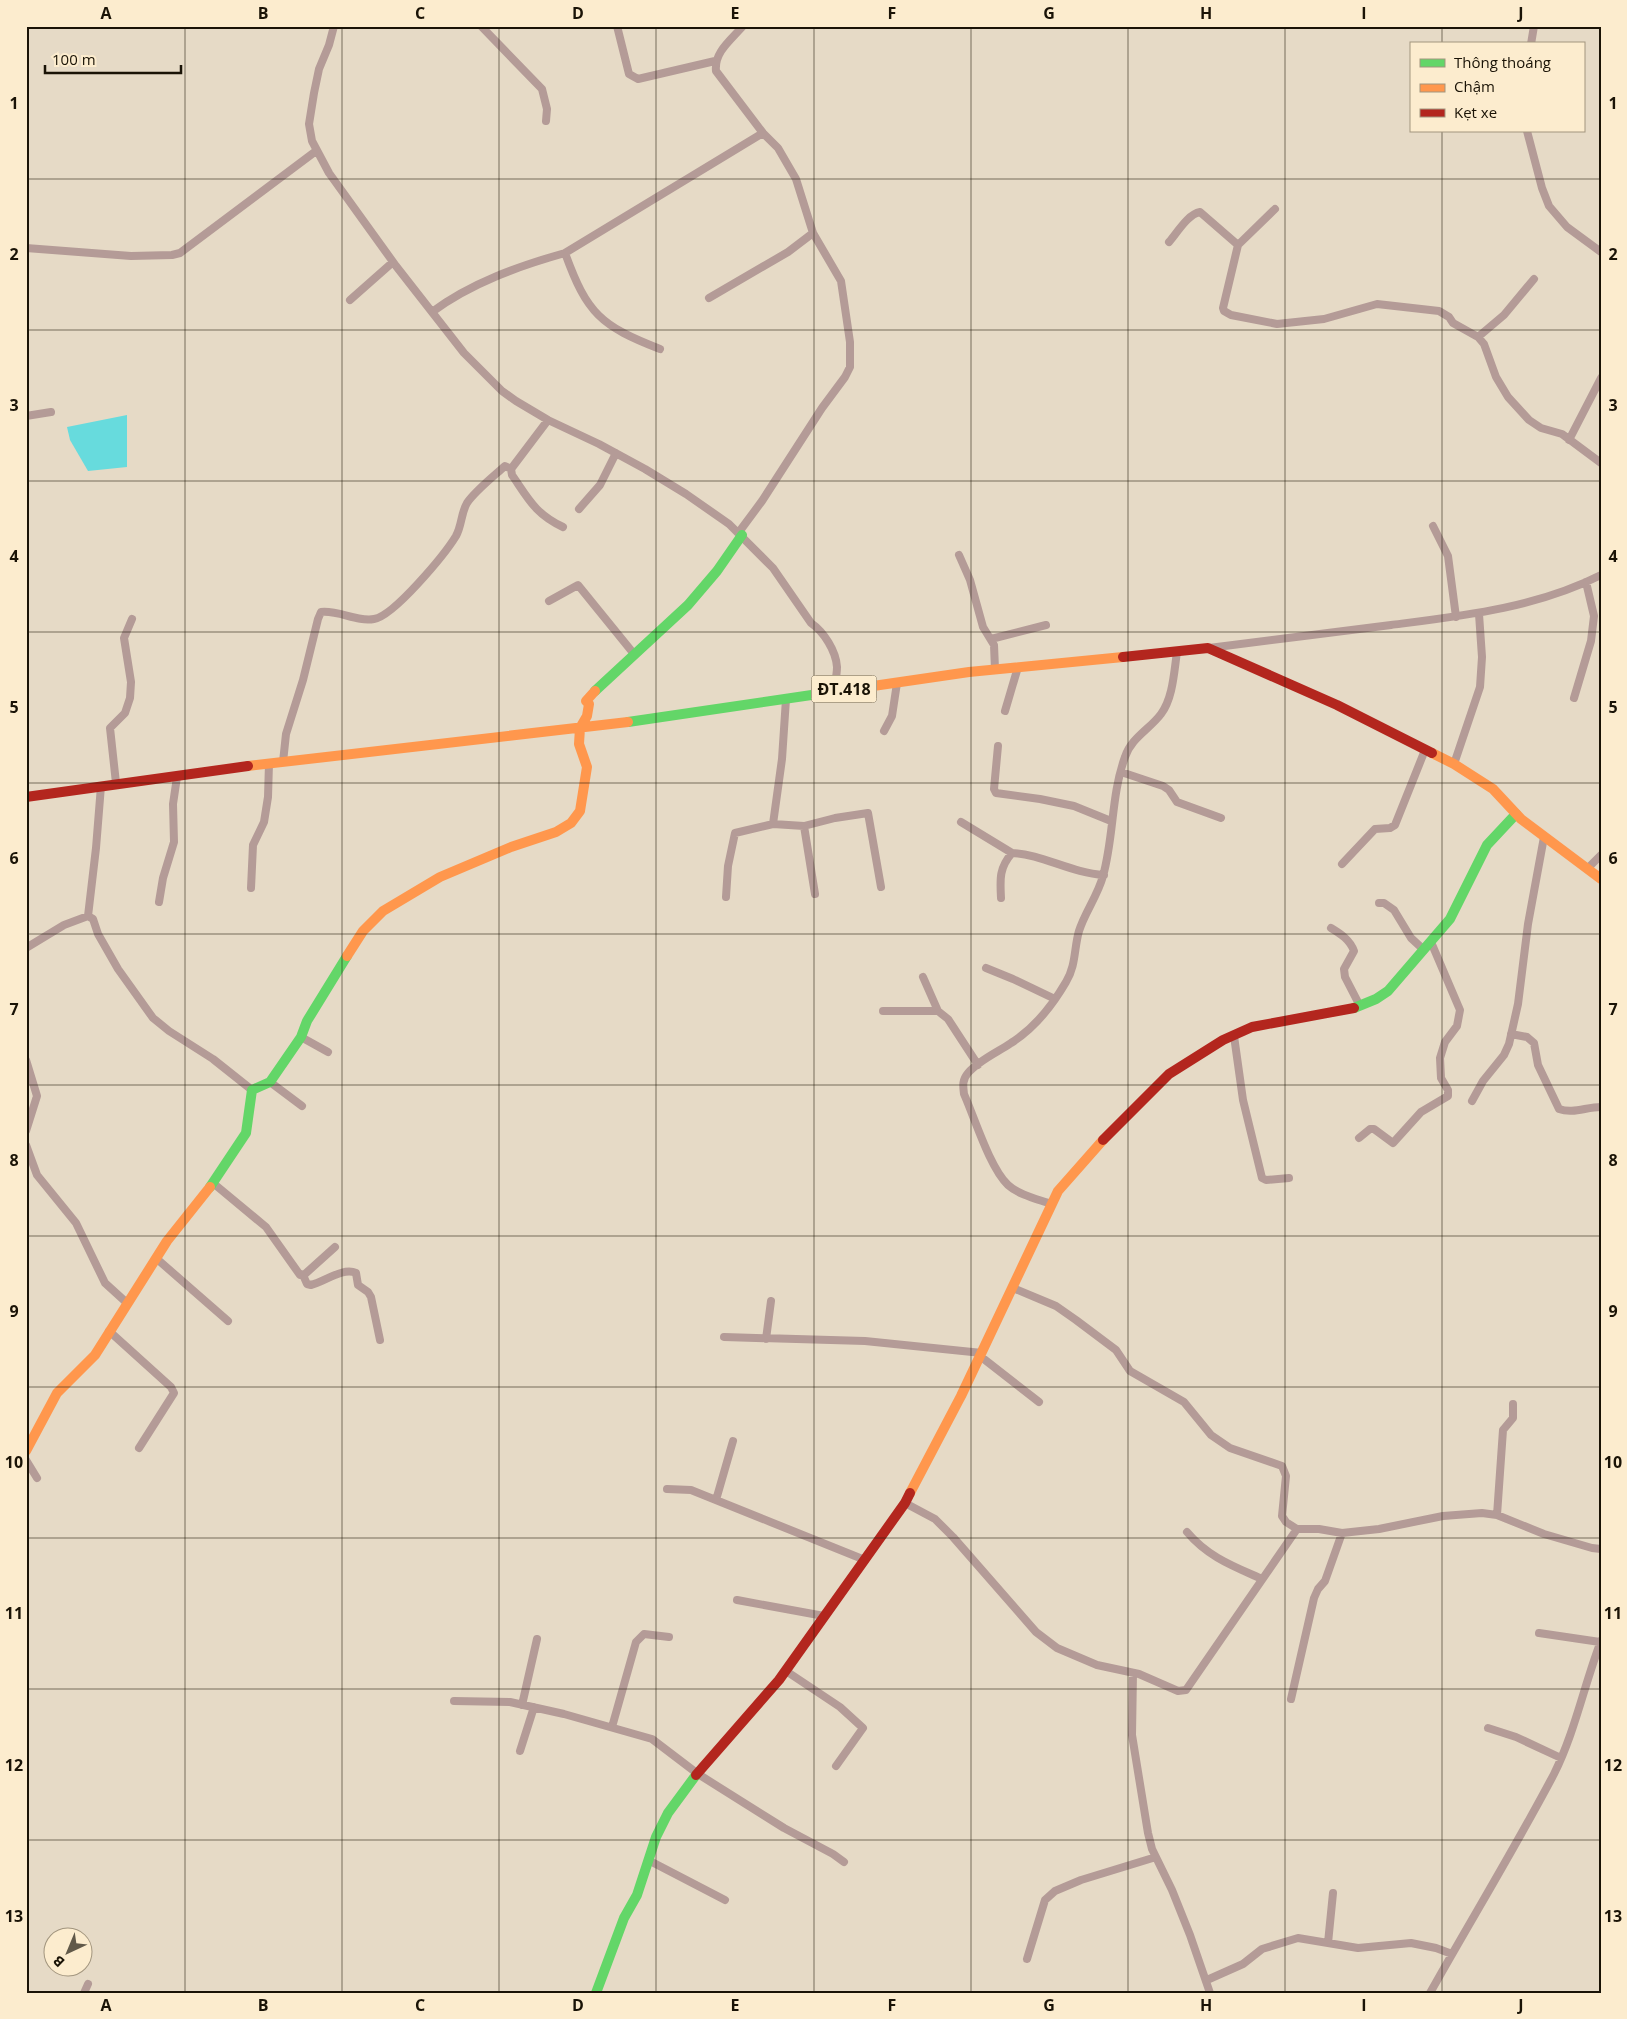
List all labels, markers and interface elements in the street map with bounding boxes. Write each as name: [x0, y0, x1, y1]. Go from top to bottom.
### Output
text: A: [100, 2, 112, 24]
text: B: [258, 2, 268, 24]
text: C: [415, 2, 425, 24]
text: D: [572, 2, 584, 24]
text: E: [731, 2, 740, 24]
text: F: [888, 2, 896, 24]
text: G: [1043, 2, 1055, 24]
text: H: [1200, 2, 1212, 24]
text: I: [1361, 2, 1367, 24]
text: J: [1516, 2, 1524, 24]
scale bar: [45, 42, 181, 74]
legend: [1410, 42, 1584, 132]
text: 100 m: [52, 49, 96, 69]
text: Thông thoáng: [1454, 52, 1551, 72]
text: Chậm: [1454, 76, 1495, 96]
text: 1: [9, 92, 19, 114]
text: 1: [1608, 92, 1618, 114]
text: Kẹt xe: [1454, 102, 1497, 122]
text: 2: [9, 243, 19, 265]
text: 2: [1608, 243, 1618, 265]
text: 3: [9, 394, 19, 416]
text: 3: [1608, 394, 1618, 416]
text: 4: [9, 545, 19, 567]
text: 4: [1608, 545, 1618, 567]
road number: ĐT.418: [812, 676, 876, 702]
text: 5: [9, 696, 19, 718]
text: 5: [1608, 696, 1618, 718]
text: 6: [9, 847, 19, 869]
text: 6: [1608, 847, 1618, 869]
text: 7: [9, 998, 19, 1020]
text: 7: [1608, 998, 1618, 1020]
text: 8: [9, 1149, 19, 1171]
text: 8: [1608, 1149, 1618, 1171]
text: 9: [9, 1300, 19, 1322]
text: 9: [1608, 1300, 1618, 1322]
text: 10: [5, 1451, 23, 1473]
text: 10: [1604, 1451, 1622, 1473]
text: 11: [5, 1602, 23, 1624]
text: 11: [1604, 1602, 1622, 1624]
text: 12: [5, 1754, 23, 1776]
text: 12: [1604, 1754, 1622, 1776]
text: 13: [5, 1905, 23, 1927]
text: 13: [1604, 1905, 1622, 1927]
north arrow: [42, 1926, 92, 1976]
text: B: [49, 1952, 69, 1972]
text: A: [100, 1994, 112, 2016]
text: B: [258, 1994, 268, 2016]
text: C: [415, 1994, 425, 2016]
text: D: [572, 1994, 584, 2016]
text: E: [731, 1994, 740, 2016]
text: F: [888, 1994, 896, 2016]
text: G: [1043, 1994, 1055, 2016]
text: H: [1200, 1994, 1212, 2016]
text: I: [1361, 1994, 1367, 2016]
text: J: [1516, 1994, 1524, 2016]

